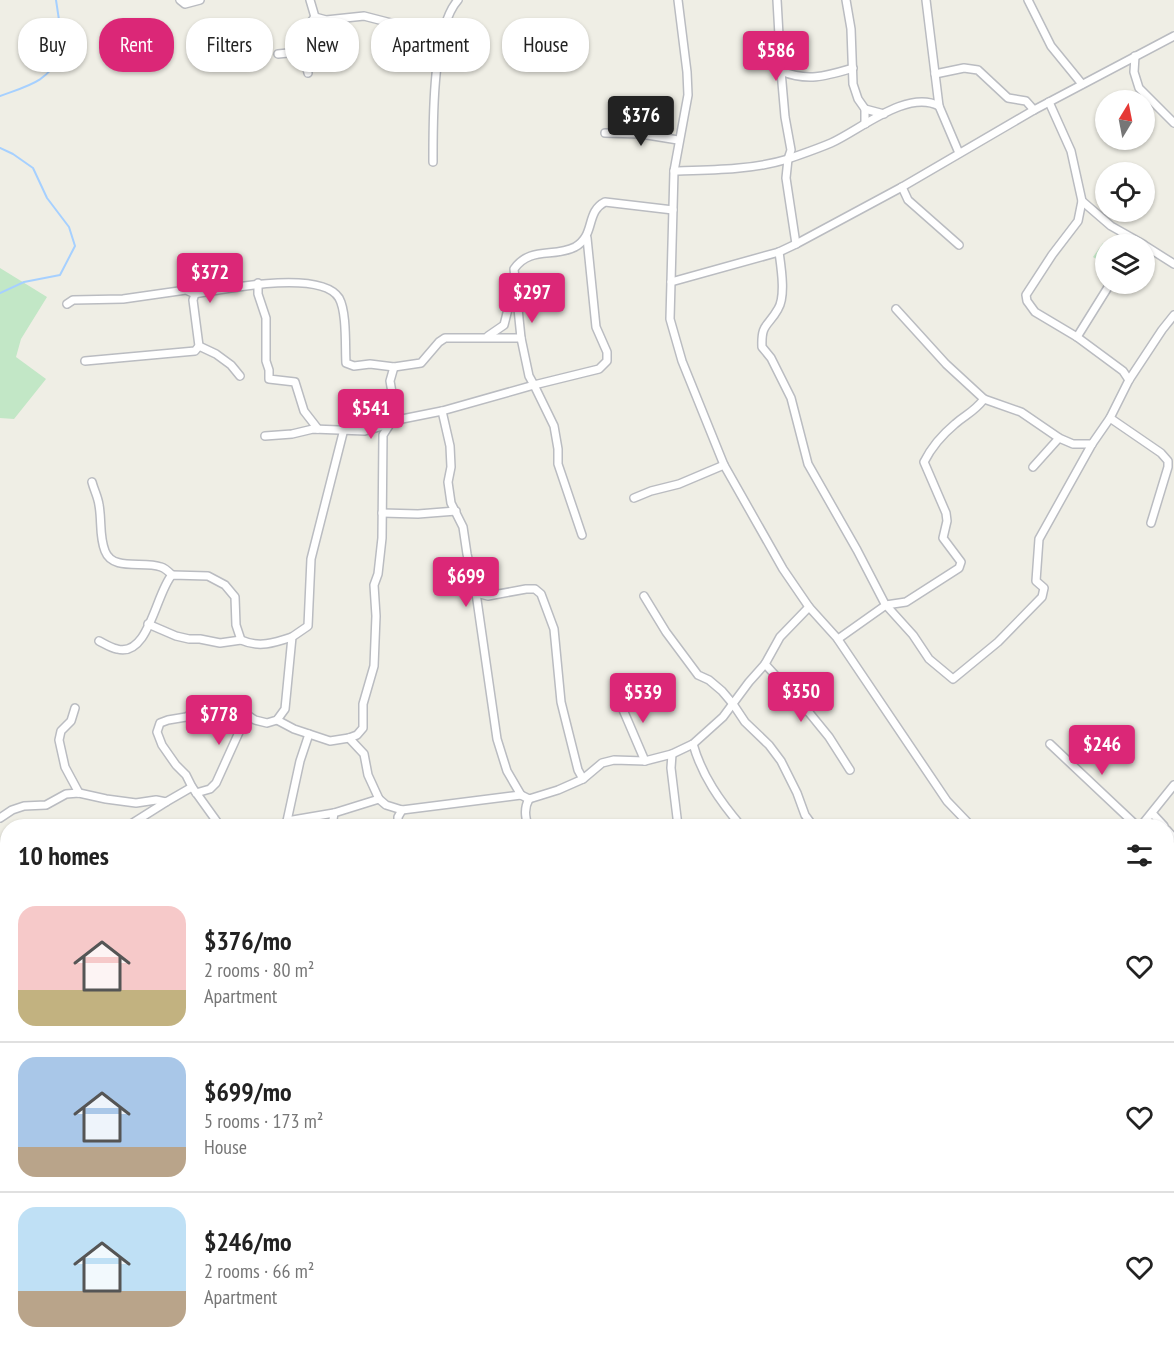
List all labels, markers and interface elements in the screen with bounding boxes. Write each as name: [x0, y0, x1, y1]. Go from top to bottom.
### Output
chip: Buy: [18, 18, 87, 72]
chip: Rent: [99, 18, 174, 72]
chip: Filters: [186, 18, 273, 72]
chip: New: [285, 18, 359, 72]
chip: Apartment: [371, 18, 490, 72]
chip: House: [502, 18, 589, 72]
pin: $586: [740, 31, 812, 82]
text: $586: [757, 37, 795, 63]
north arrow: [1095, 90, 1155, 150]
map controls: [1095, 90, 1155, 294]
pin: $376: [605, 96, 677, 147]
text: $376: [622, 102, 660, 128]
button: locate: [1095, 162, 1155, 222]
button: layers: [1095, 234, 1155, 294]
pin: $372: [174, 253, 246, 304]
text: $372: [191, 259, 229, 285]
pin: $297: [496, 273, 568, 324]
text: $297: [513, 279, 551, 305]
pin: $541: [335, 389, 407, 440]
text: $541: [352, 395, 390, 421]
pin: $699: [430, 557, 502, 608]
text: $699: [447, 563, 485, 589]
pin: $350: [765, 672, 837, 723]
pin: $539: [607, 673, 679, 724]
text: $350: [782, 678, 820, 704]
text: $539: [624, 679, 662, 705]
pin: $778: [183, 695, 255, 746]
text: $778: [200, 701, 238, 727]
pin: $246: [1066, 725, 1138, 776]
text: $246: [1083, 731, 1121, 757]
text: 10 homes: [18, 839, 109, 872]
icon: filters: [1123, 839, 1156, 872]
text: $376/mo: [204, 924, 292, 957]
icon: home: [66, 930, 138, 1002]
icon: heart: [1123, 950, 1156, 983]
text: 2 rooms · 80 m²: [204, 957, 314, 983]
text: Apartment: [204, 983, 277, 1009]
text: $699/mo: [204, 1075, 292, 1108]
icon: home: [66, 1081, 138, 1153]
icon: heart: [1123, 1101, 1156, 1134]
text: 5 rooms · 173 m²: [204, 1108, 323, 1134]
text: House: [204, 1134, 247, 1160]
text: $246/mo: [204, 1225, 292, 1258]
icon: home: [66, 1231, 138, 1303]
icon: heart: [1123, 1251, 1156, 1284]
text: 2 rooms · 66 m²: [204, 1258, 314, 1284]
text: Apartment: [204, 1284, 277, 1310]

